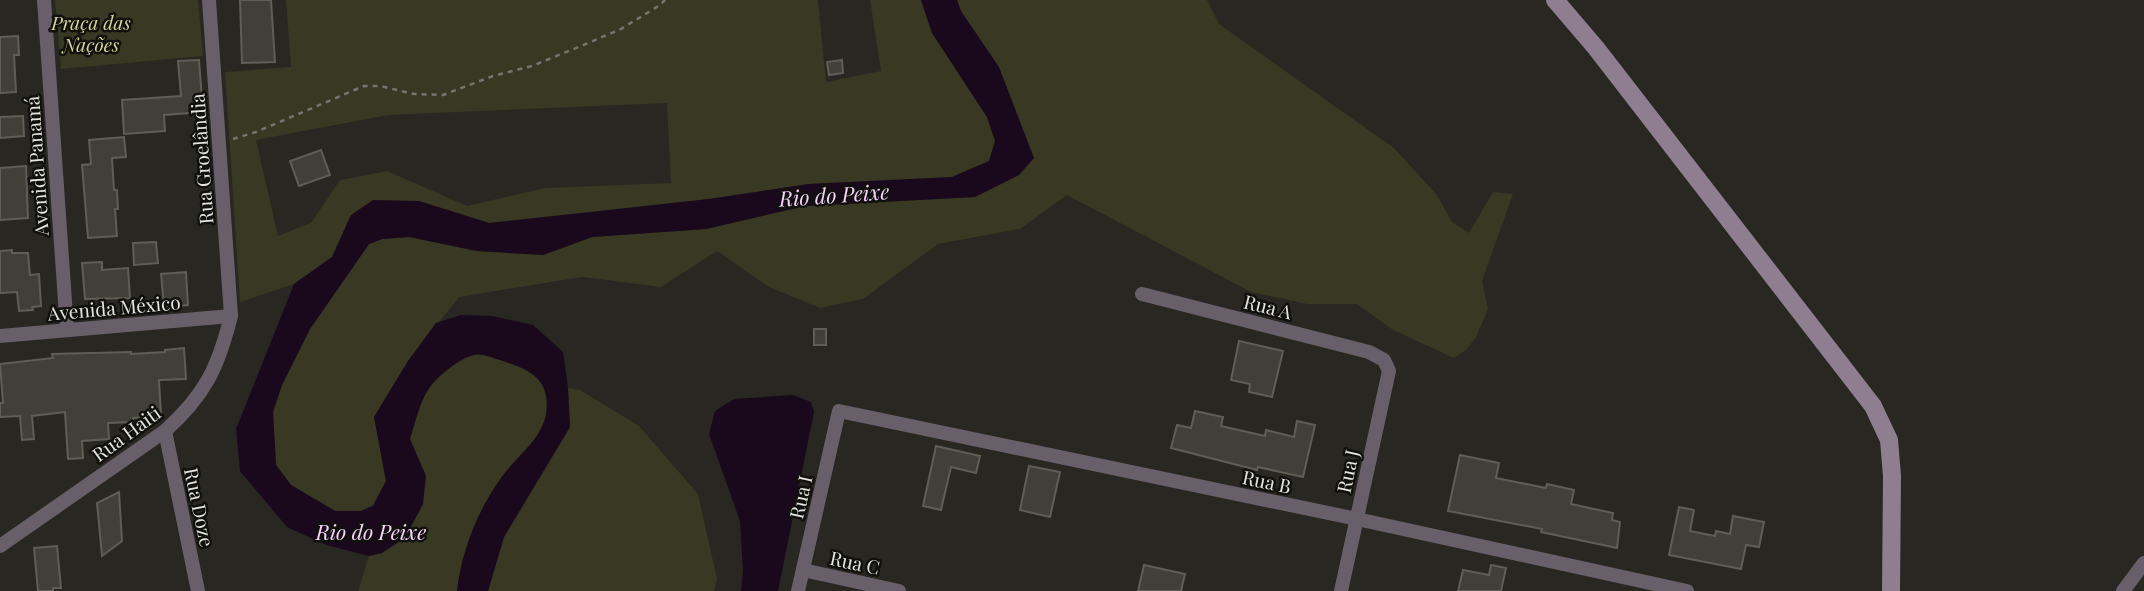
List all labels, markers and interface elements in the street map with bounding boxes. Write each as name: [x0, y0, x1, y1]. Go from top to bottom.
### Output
park label: Praça das Nações: [50, 9, 131, 57]
street label: Rua Groelândia: [183, 92, 219, 225]
street label: Avenida Panamá: [18, 95, 54, 238]
water label: Rio do Peixe: [777, 176, 890, 212]
street label: Avenida México: [45, 288, 182, 326]
street label: Rua A: [1241, 288, 1296, 325]
street label: Rua Haiti: [86, 399, 166, 467]
street label: Rua J: [1330, 447, 1364, 495]
street label: Rua B: [1240, 463, 1294, 499]
street label: Rua Doze: [179, 465, 221, 549]
street label: Rua I: [782, 473, 818, 521]
water label: Rio do Peixe: [315, 517, 426, 545]
street label: Rua C: [828, 544, 882, 580]

